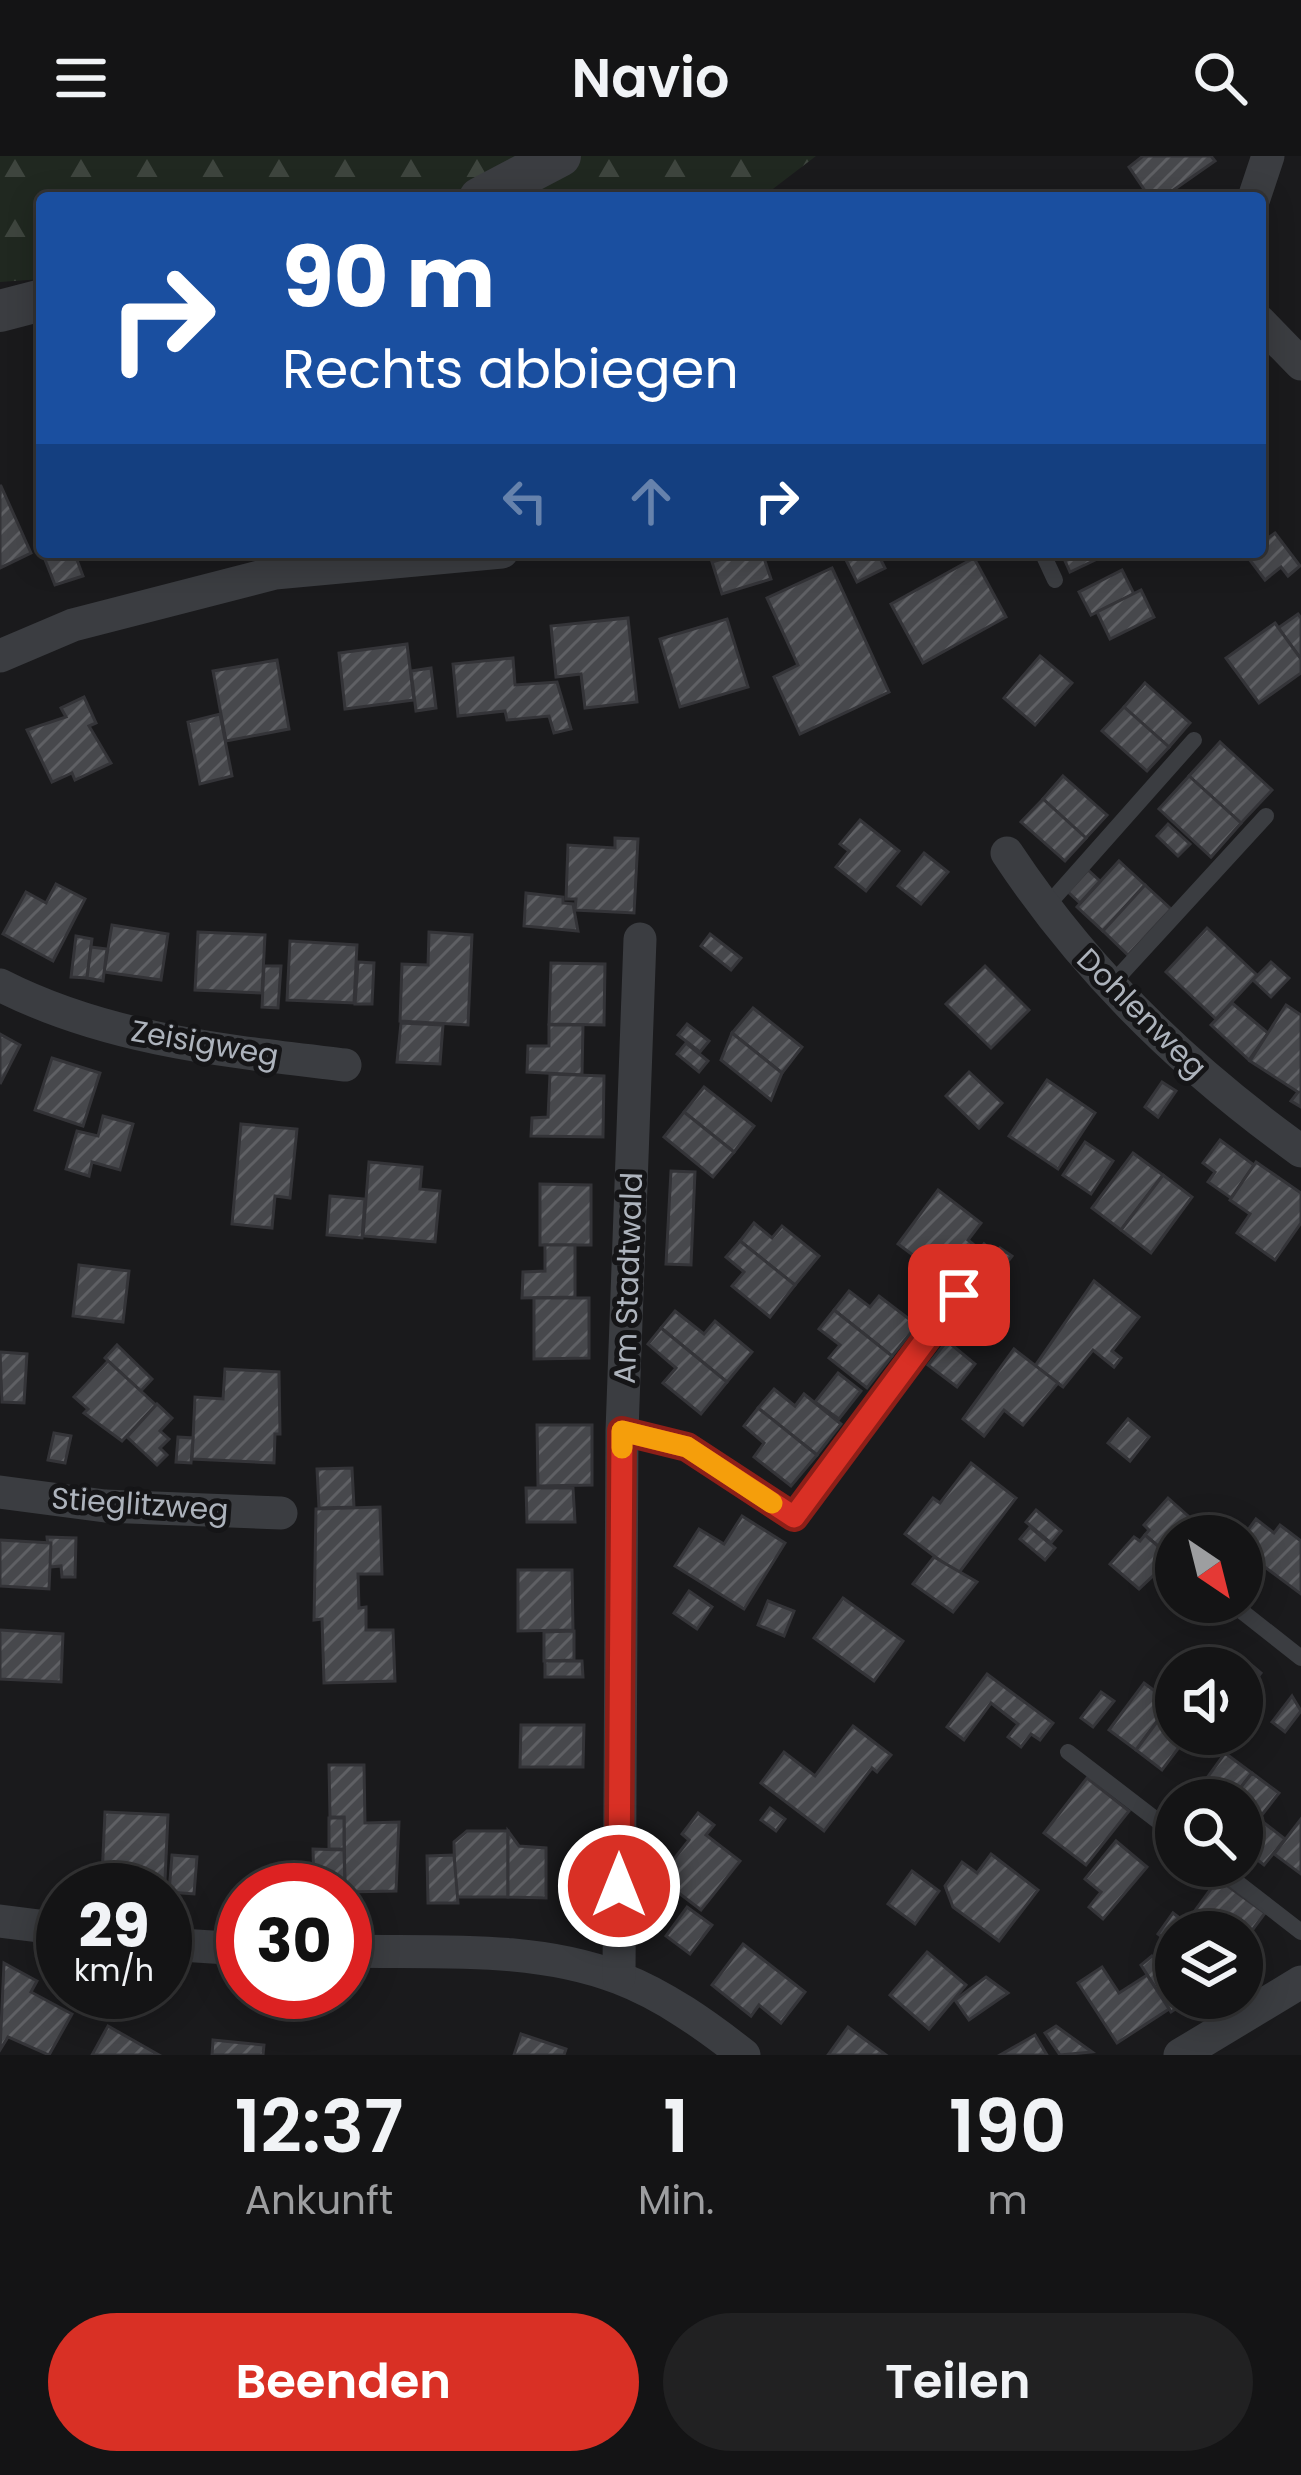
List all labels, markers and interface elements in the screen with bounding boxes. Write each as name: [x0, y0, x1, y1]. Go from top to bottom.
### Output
text: Navio: [571, 40, 730, 116]
icon: menu: [48, 45, 114, 111]
icon: search: [1187, 45, 1253, 111]
text: 90 m: [282, 219, 495, 336]
icon: right: [84, 240, 240, 396]
text: Rechts abbiegen: [282, 331, 739, 407]
icon: left: [492, 468, 558, 534]
icon: ahead: [618, 468, 684, 534]
icon: right: [744, 468, 810, 534]
street label: Dohlenweg: [1067, 938, 1217, 1088]
street label: Zeisigweg: [128, 1009, 282, 1077]
street label: Am Stadtwald: [603, 1171, 653, 1385]
pin: [908, 1244, 1010, 1346]
icon: arrive: [926, 1262, 992, 1328]
street label: Stieglitzweg: [50, 1476, 230, 1532]
north arrow: [1155, 1515, 1263, 1623]
map controls: [1155, 1515, 1263, 2019]
button: sound: [1155, 1647, 1263, 1755]
button: search: [1155, 1779, 1263, 1887]
position arrow: [556, 1823, 682, 1949]
speed limit sign: 30: [216, 1863, 372, 2019]
text: 29: [78, 1884, 150, 1968]
button: layers: [1155, 1911, 1263, 2019]
text: km/h: [74, 1949, 154, 1992]
text: 12:37: [235, 2076, 403, 2177]
text: 1: [663, 2076, 689, 2177]
text: 190: [949, 2076, 1066, 2177]
text: Ankunft: [245, 2173, 393, 2228]
text: Min.: [638, 2173, 714, 2228]
text: m: [988, 2173, 1028, 2228]
button: Beenden: [48, 2313, 639, 2451]
button: Teilen: [663, 2313, 1253, 2451]

